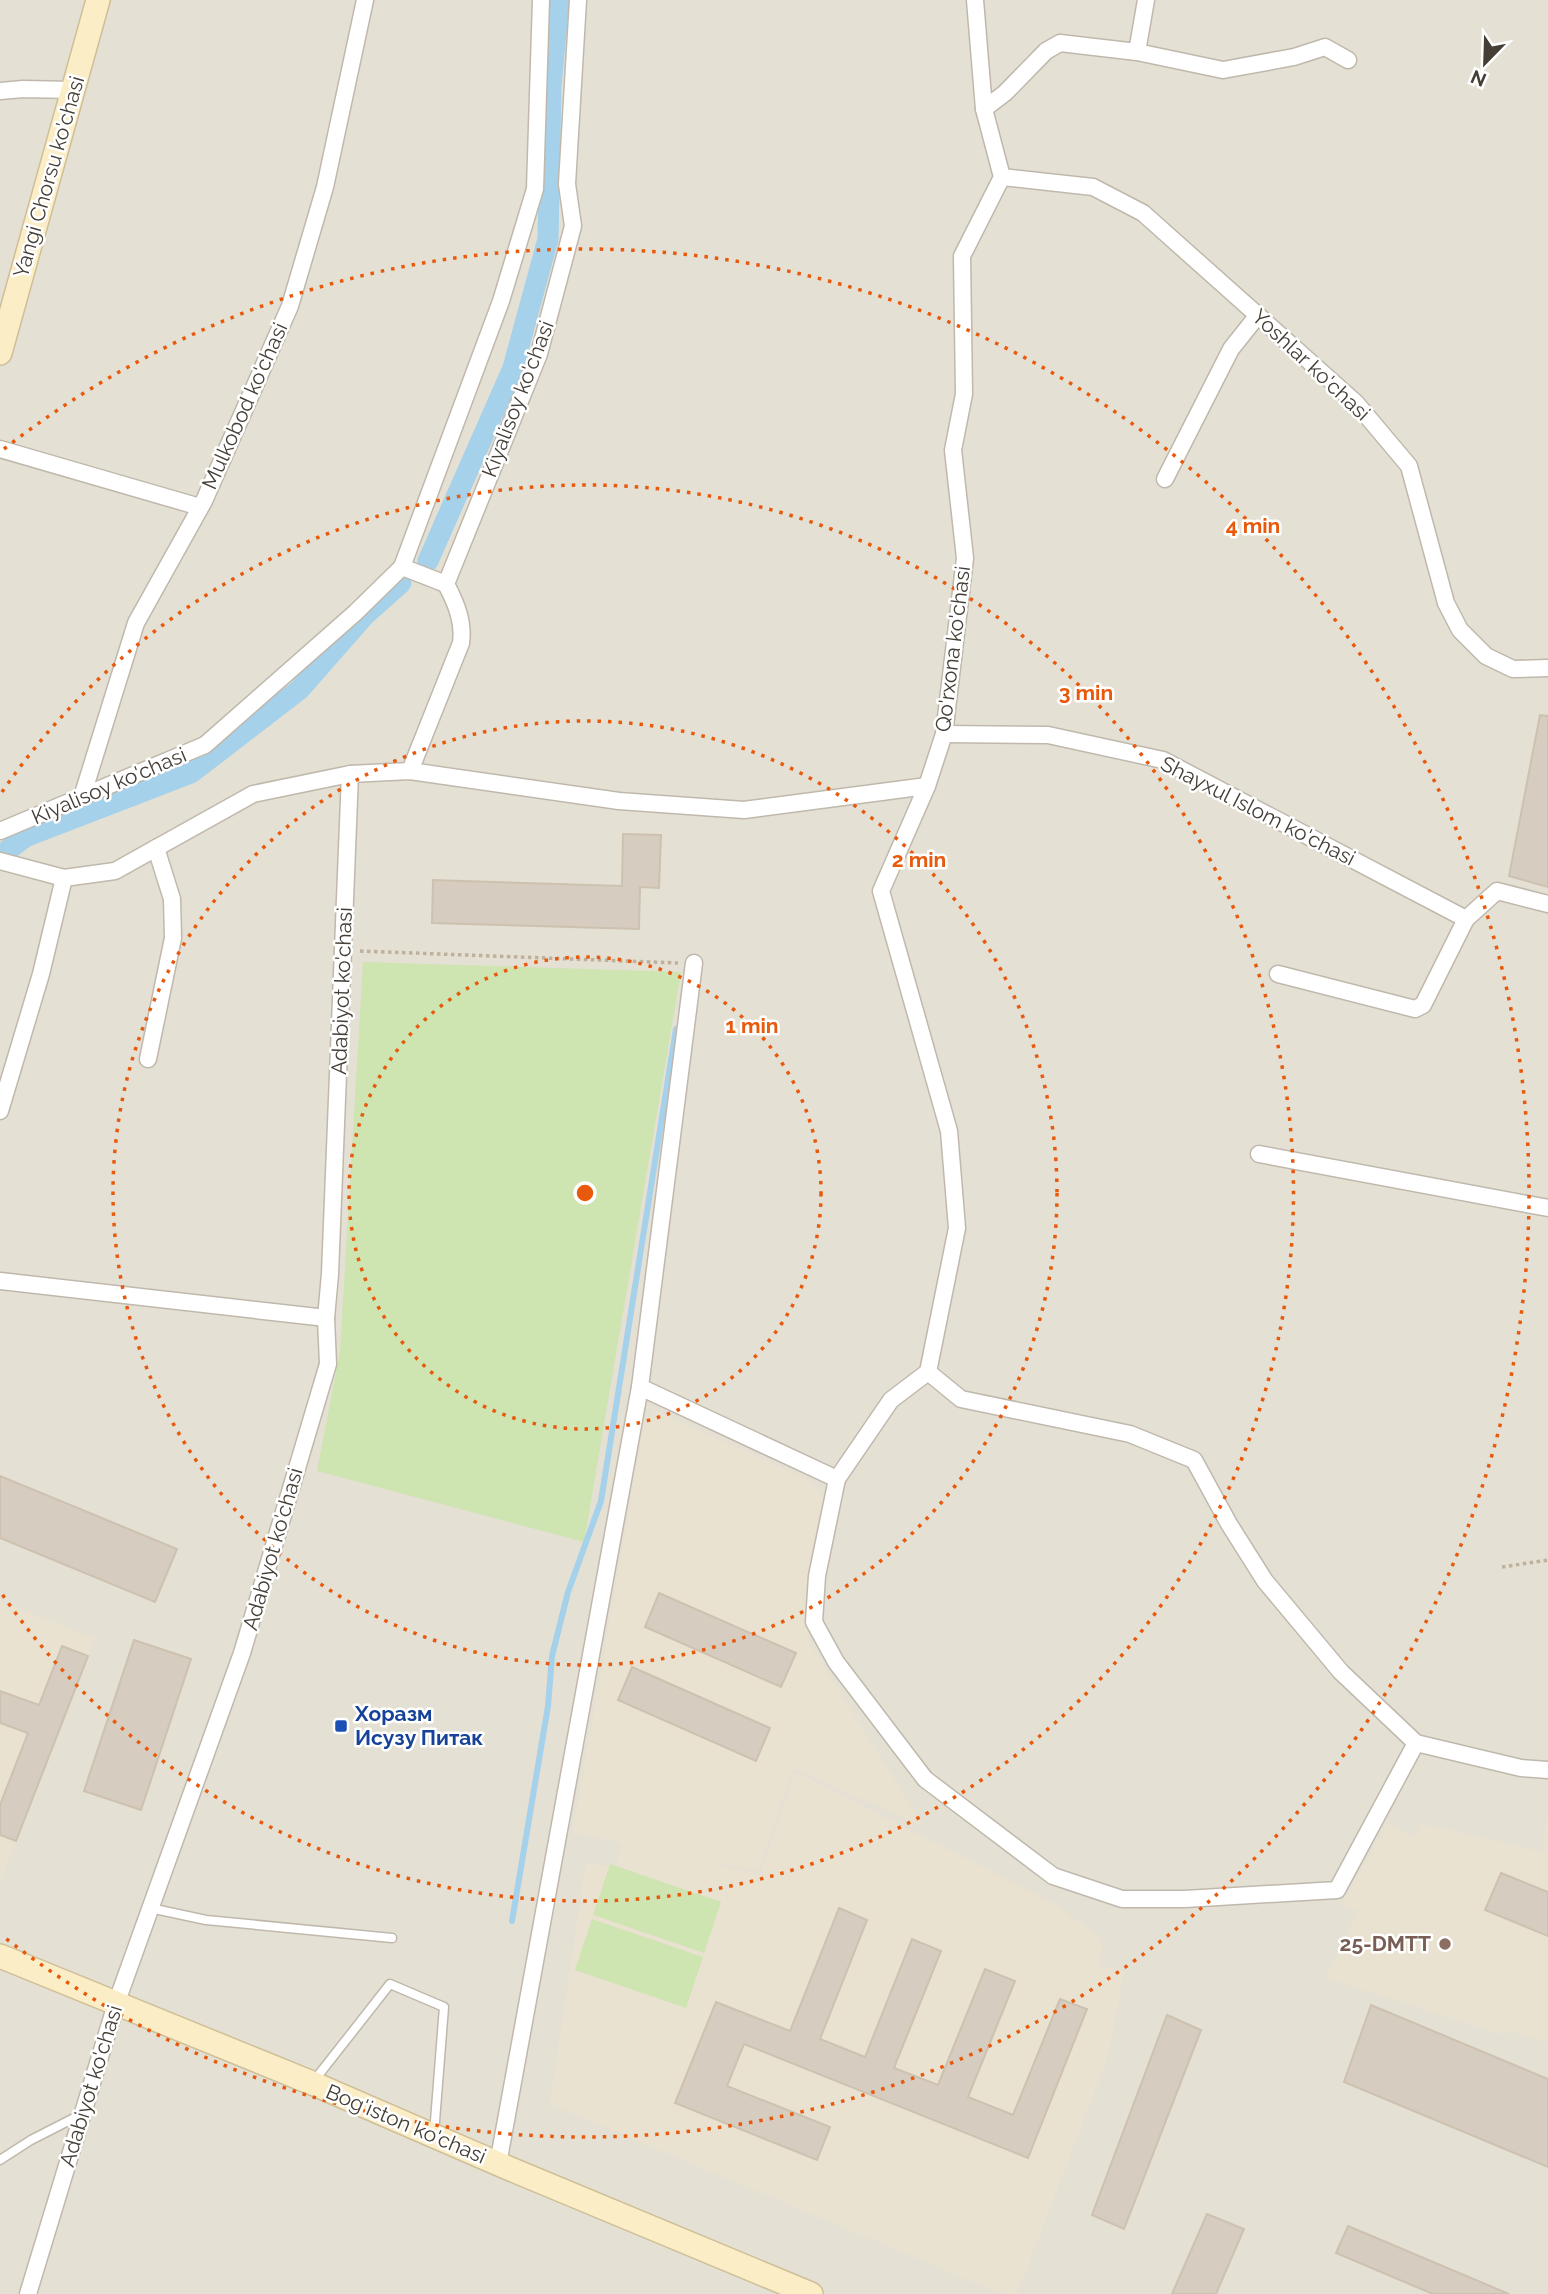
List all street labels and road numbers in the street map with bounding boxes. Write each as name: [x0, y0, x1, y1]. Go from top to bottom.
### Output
street label: Yangi Chorsu ko'chasi: [8, 73, 89, 281]
street label: Yoshlar ko'chasi: [1247, 304, 1375, 426]
street label: Kiyalisoy ko'chasi: [476, 317, 559, 481]
street label: Mulkobod ko'chasi: [197, 319, 292, 493]
street label: Qo'rxona ko'chasi: [930, 564, 975, 733]
street label: Kiyalisoy ko'chasi: [28, 742, 190, 829]
street label: Shayxul Islom ko'chasi: [1157, 751, 1360, 871]
street label: Adabiyot ko'chasi: [326, 907, 357, 1075]
street label: Adabiyot ko'chasi: [237, 1465, 308, 1633]
street label: Adabiyot ko'chasi: [54, 2002, 127, 2170]
street label: Bog'iston ko'chasi: [322, 2078, 490, 2169]

